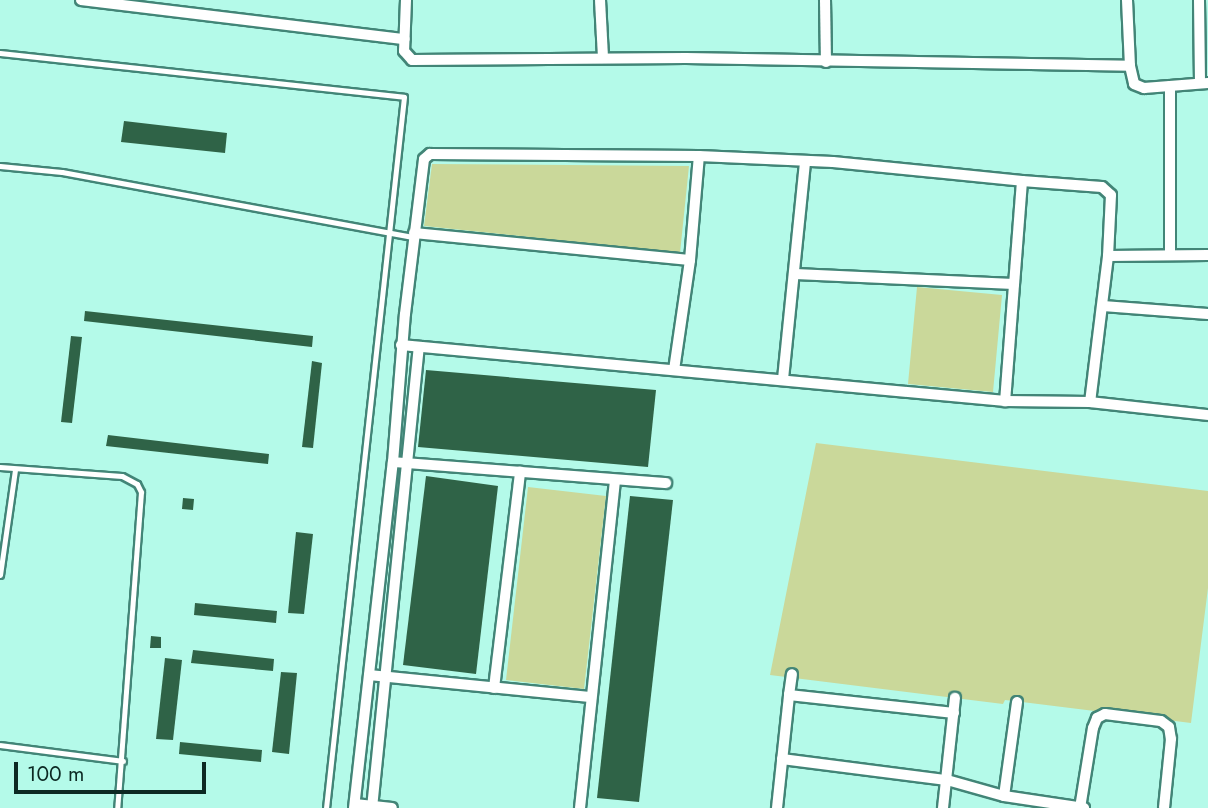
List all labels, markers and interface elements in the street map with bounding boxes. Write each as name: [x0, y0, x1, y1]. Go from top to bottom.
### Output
scale bar: [18, 748, 210, 792]
text: 100 m: [27, 759, 84, 789]

